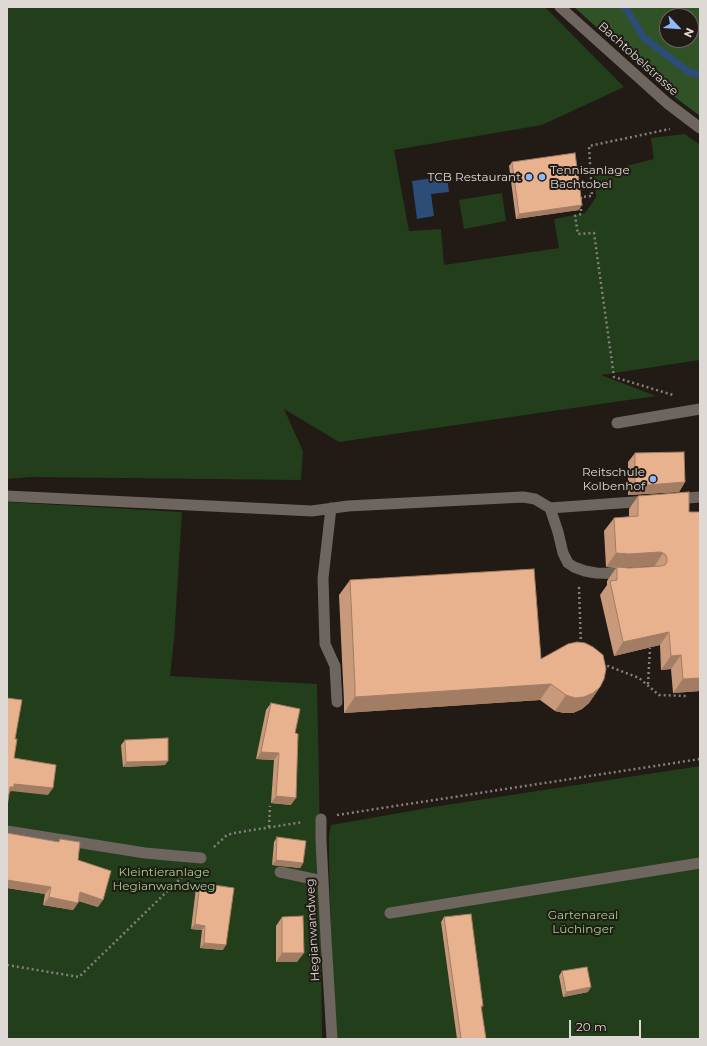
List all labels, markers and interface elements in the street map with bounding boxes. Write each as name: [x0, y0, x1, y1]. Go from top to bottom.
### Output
north arrow: [659, 8, 699, 48]
street label: Bachtobelstrasse: [595, 19, 681, 99]
text: N: [681, 26, 697, 40]
place label: Tennisanlage Bachtobel: [550, 163, 630, 191]
place label: TCB Restaurant: [428, 170, 521, 184]
marker: TCB Restaurant: [524, 172, 534, 182]
marker: Tennisanlage Bachtobel: [537, 172, 547, 182]
place label: Reitschule Kolbenhof: [582, 465, 645, 493]
marker: Reitschule Kolbenhof: [648, 474, 658, 484]
park label: Kleintieranlage Hegianwandweg: [112, 865, 216, 893]
street label: Hegianwandweg: [303, 878, 323, 982]
park label: Gartenareal Lüchinger: [548, 908, 618, 936]
scale bar: [571, 1012, 643, 1038]
text: 20 m: [576, 1019, 607, 1034]

